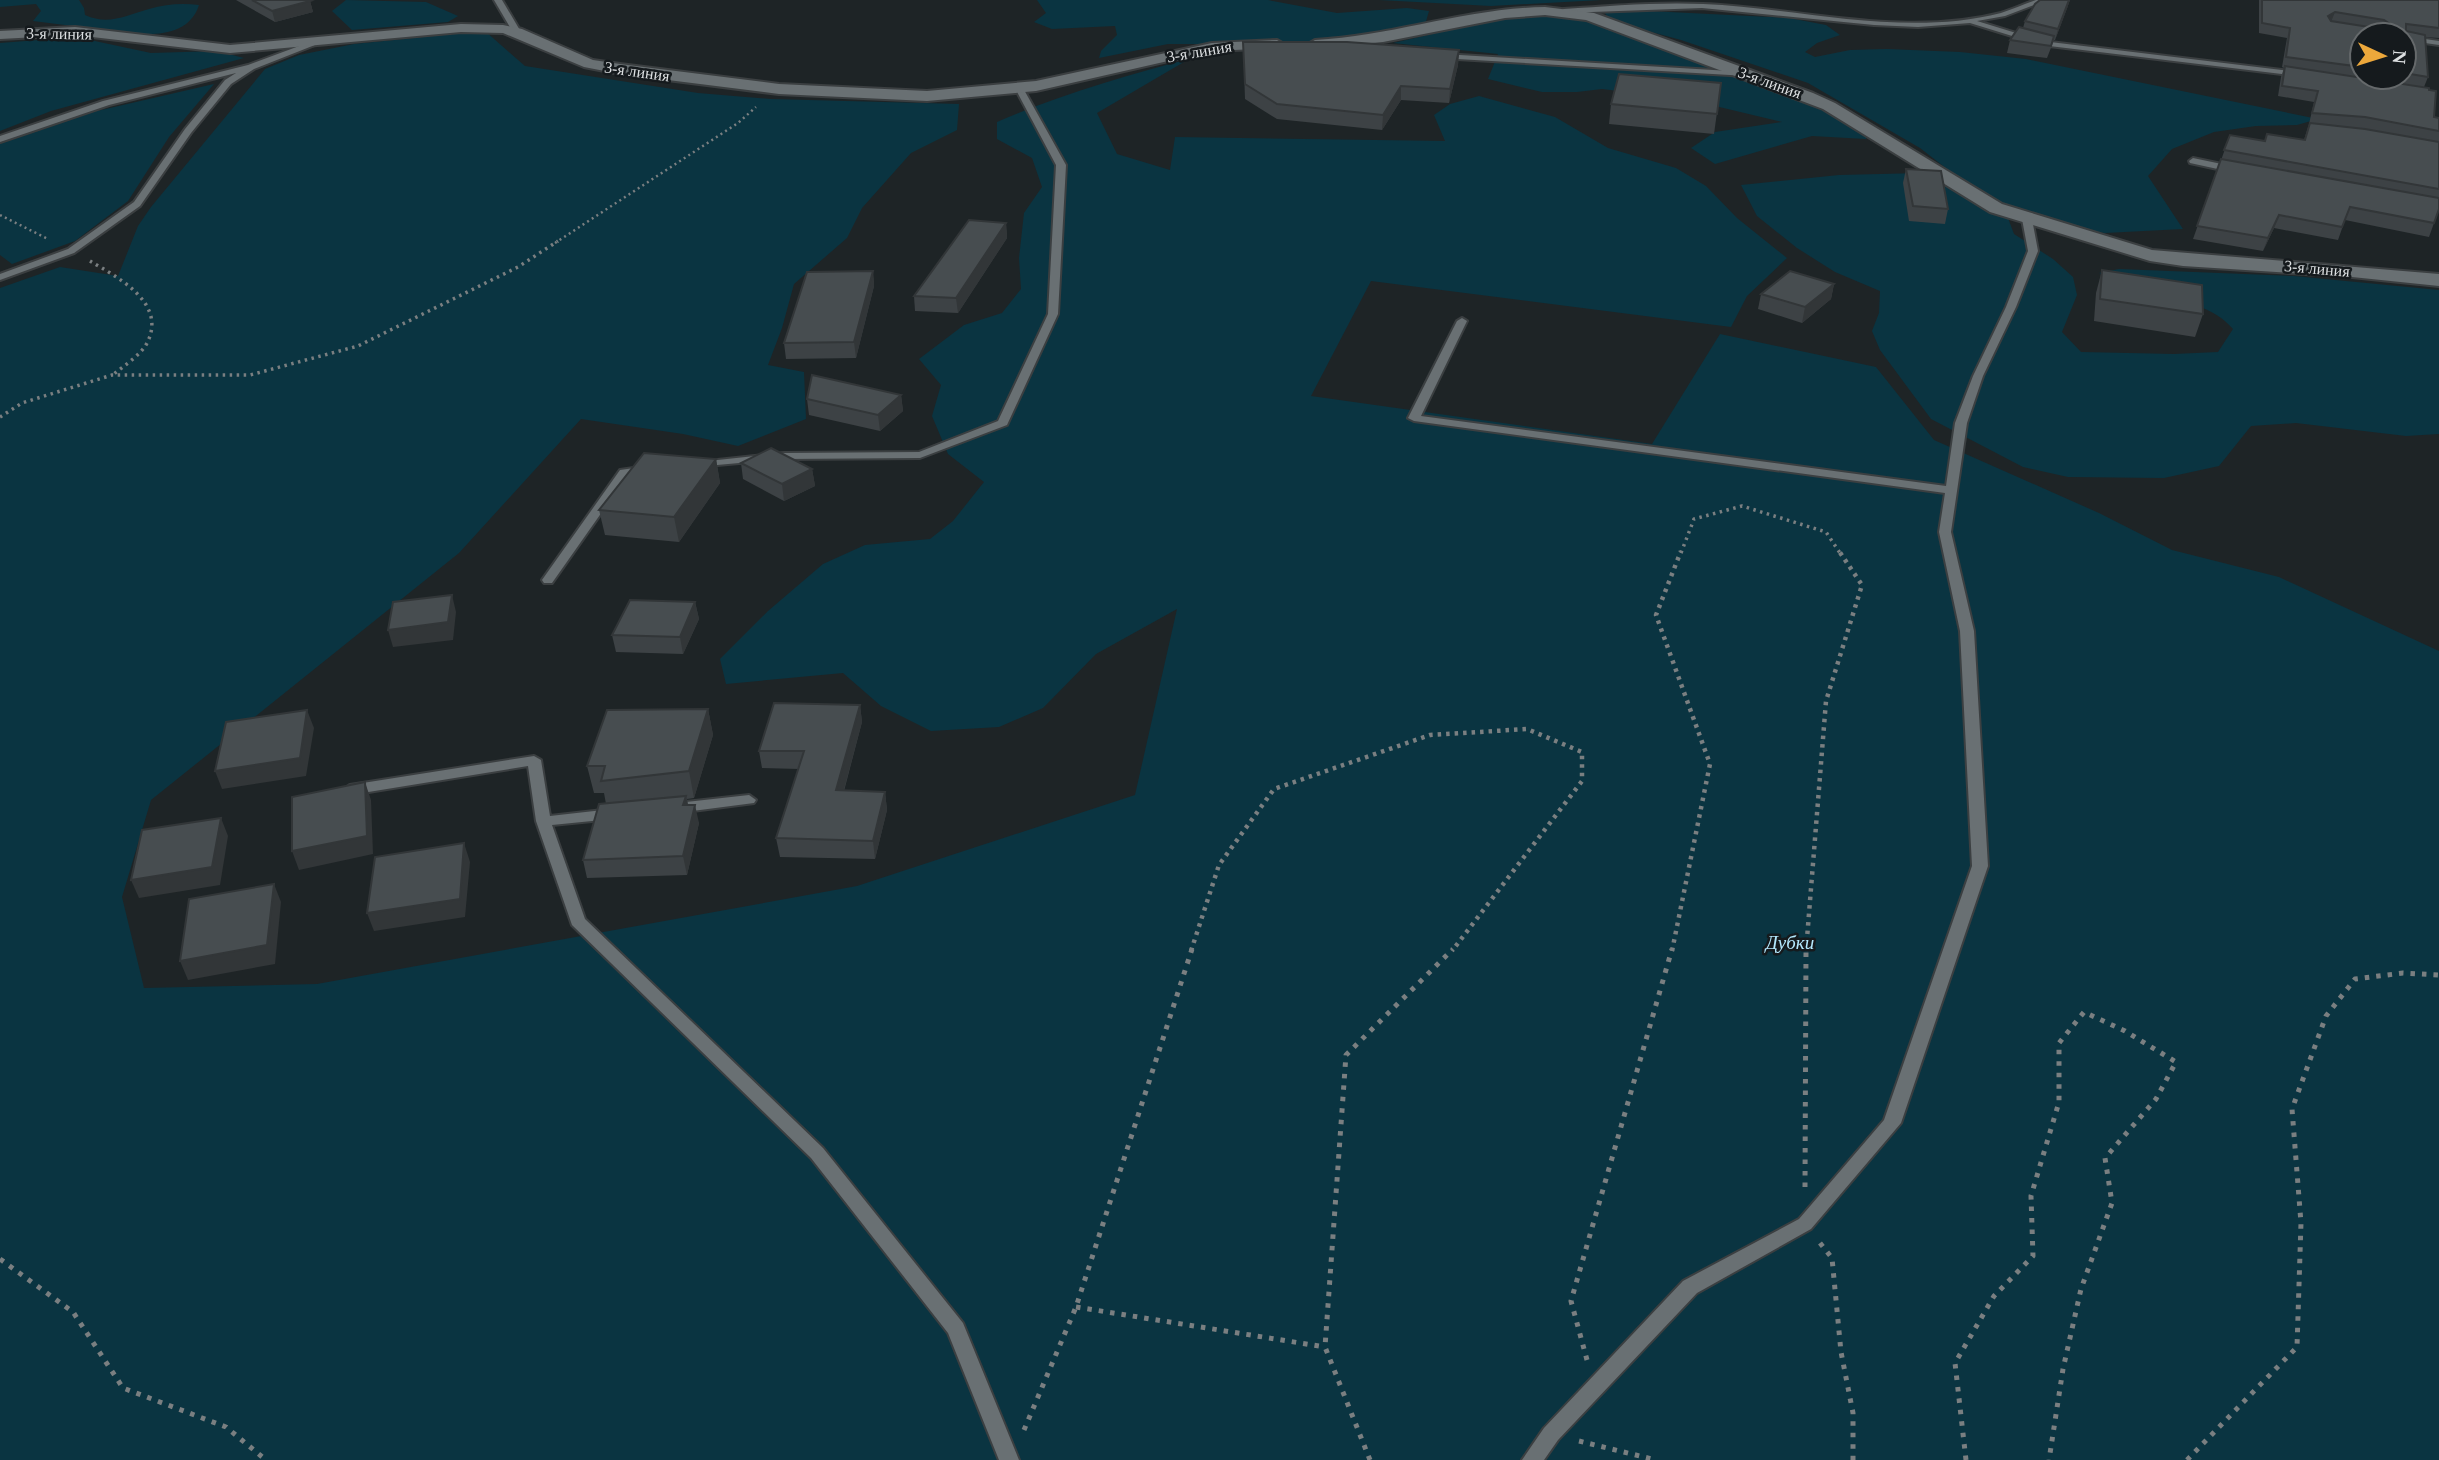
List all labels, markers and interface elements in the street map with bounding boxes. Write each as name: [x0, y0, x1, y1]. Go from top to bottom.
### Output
north arrow: [2348, 21, 2418, 91]
street label: 3-я линия: [26, 24, 93, 43]
street label: 3-я линия: [1165, 37, 1234, 66]
text: N: [2388, 50, 2410, 65]
street label: 3-я линия: [603, 59, 671, 85]
street label: 3-я линия: [1736, 63, 1804, 102]
street label: 3-я линия: [2283, 257, 2351, 280]
park label: Дубки: [1764, 932, 1814, 953]

